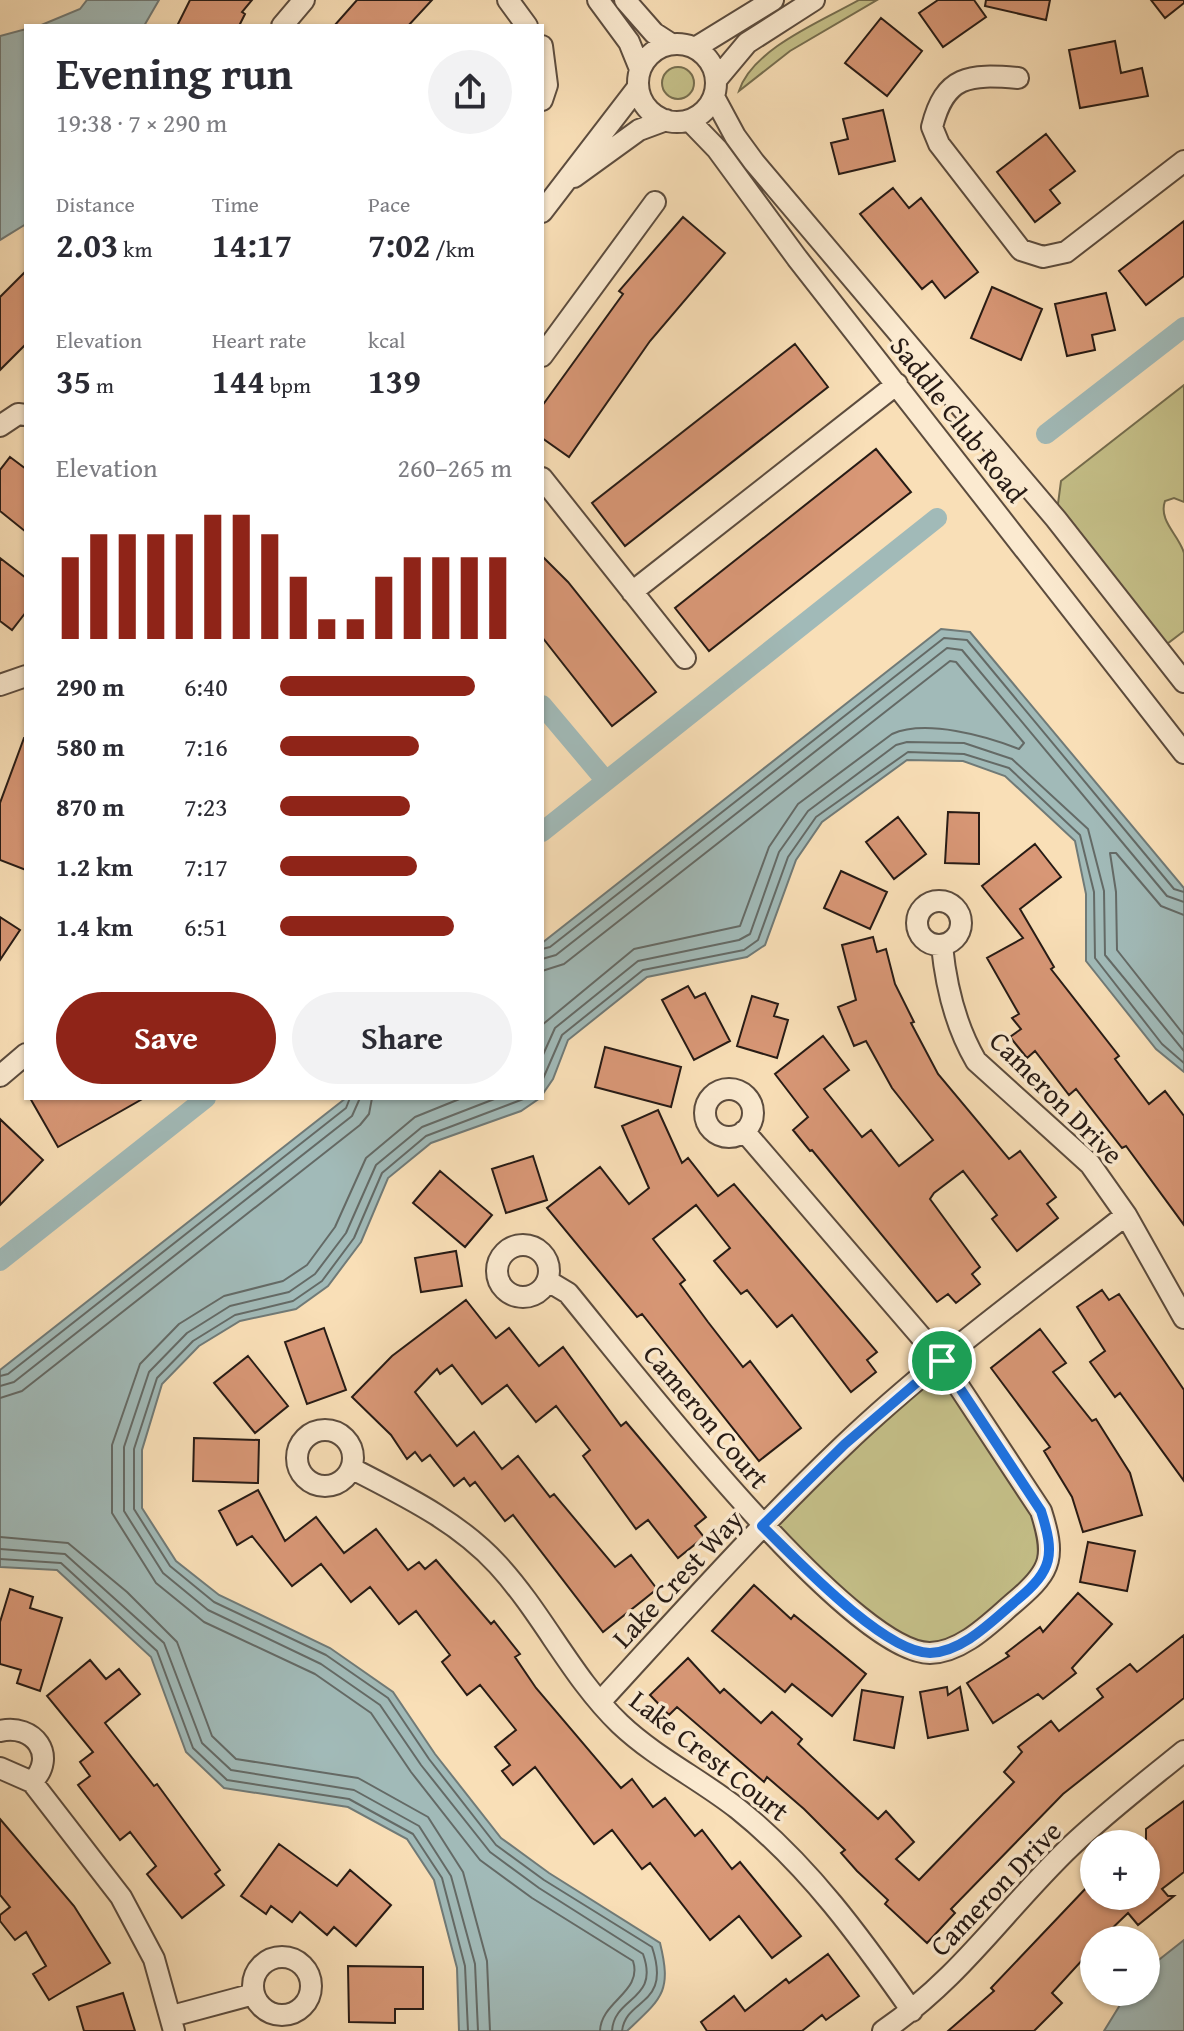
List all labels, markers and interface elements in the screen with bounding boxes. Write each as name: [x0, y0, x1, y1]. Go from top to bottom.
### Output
text: Evening run: [56, 41, 293, 105]
button: share: [428, 50, 512, 134]
text: 19:38 · 7 × 290 m: [56, 103, 227, 142]
text: Distance: [56, 188, 135, 220]
text: Time: [212, 188, 259, 220]
text: Pace: [368, 188, 410, 220]
text: 2.03: [56, 220, 118, 269]
text: 14:17: [212, 220, 292, 269]
text: 7:02: [368, 220, 430, 269]
text: km: [118, 233, 152, 265]
text: /km: [430, 233, 475, 265]
text: Elevation: [56, 324, 142, 356]
text: Heart rate: [212, 324, 306, 356]
text: kcal: [368, 324, 406, 356]
street label: Saddle Club Road: [881, 327, 1037, 511]
text: 35: [56, 356, 91, 405]
text: 144: [212, 356, 265, 405]
text: 139: [368, 356, 421, 405]
text: m: [91, 369, 114, 401]
text: bpm: [265, 369, 311, 401]
text: Elevation: [56, 448, 158, 487]
text: 260–265 m: [398, 448, 512, 487]
text: 290 m: [56, 667, 124, 706]
text: 6:40: [184, 667, 228, 706]
text: 580 m: [56, 727, 124, 766]
text: 7:16: [184, 727, 228, 766]
text: 870 m: [56, 787, 124, 826]
text: 7:23: [184, 787, 228, 826]
text: 1.2 km: [56, 847, 133, 886]
text: 7:17: [184, 847, 228, 886]
text: 1.4 km: [56, 907, 133, 946]
text: 6:51: [184, 907, 228, 946]
button: Save: [56, 992, 276, 1084]
button: Share: [292, 992, 512, 1084]
street label: Cameron Drive: [981, 1021, 1133, 1173]
pin: [908, 1327, 976, 1395]
street label: Cameron Court: [634, 1335, 780, 1497]
icon: arrive: [920, 1339, 964, 1383]
street label: Lake Crest Way: [602, 1499, 752, 1656]
street label: Lake Crest Court: [622, 1680, 799, 1830]
street label: Cameron Drive: [920, 1811, 1070, 1965]
map controls: [1080, 1830, 1160, 2006]
button: +: [1080, 1830, 1160, 1910]
button: −: [1080, 1926, 1160, 2006]

